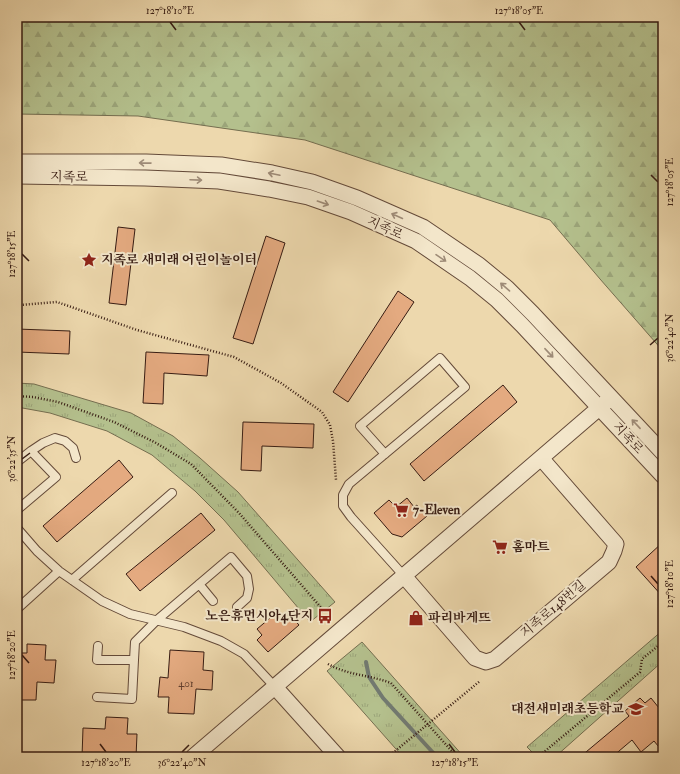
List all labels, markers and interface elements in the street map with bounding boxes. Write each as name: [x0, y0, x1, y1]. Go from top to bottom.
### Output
text: 127°18'10"E: [146, 5, 194, 17]
text: 127°18'05"E: [495, 5, 543, 17]
text: 127°18'05"E: [664, 158, 676, 206]
one-way arrow: [139, 159, 152, 166]
street label: 지족로: [50, 169, 88, 185]
one-way arrow: [268, 169, 281, 177]
one-way arrow: [189, 176, 202, 184]
one-way arrow: [317, 200, 330, 207]
one-way arrow: [391, 211, 403, 219]
street label: 지족로: [365, 213, 406, 243]
text: 127°18'15"E: [6, 230, 18, 278]
place icon: 지족로 새미래 어린이놀이터: [80, 251, 98, 269]
place label: 지족로 새미래 어린이놀이터: [101, 252, 257, 268]
one-way arrow: [435, 254, 446, 262]
one-way arrow: [500, 282, 510, 291]
text: 36°22'40"N: [664, 313, 676, 362]
one-way arrow: [544, 348, 553, 358]
street label: 지족로: [609, 419, 647, 458]
one-way arrow: [632, 419, 641, 429]
text: 36°22'35"N: [6, 436, 18, 482]
supermarket icon: 7-Eleven: [392, 501, 410, 519]
place label: 7-Eleven: [413, 502, 460, 518]
supermarket icon: 홈마트: [491, 538, 509, 556]
place label: 홈마트: [512, 539, 550, 555]
text: 127°18'10"E: [664, 560, 676, 608]
street label: 지족로148번길: [517, 577, 589, 641]
bus stop icon: 노은휴먼시아4단지: [316, 607, 334, 625]
place label: 노은휴먼시아4단지: [206, 608, 313, 624]
shop icon: 파리바게뜨: [407, 609, 425, 627]
place label: 파리바게뜨: [428, 610, 491, 626]
text: 127°18'20"E: [6, 630, 18, 680]
house number: 401: [178, 677, 194, 690]
school or university icon: 대전새미래초등학교: [627, 700, 645, 718]
place label: 대전새미래초등학교: [511, 701, 624, 717]
text: 127°18'20"E: [81, 757, 131, 769]
text: 36°22'40"N: [158, 757, 207, 769]
text: 127°18'15"E: [431, 757, 479, 769]

